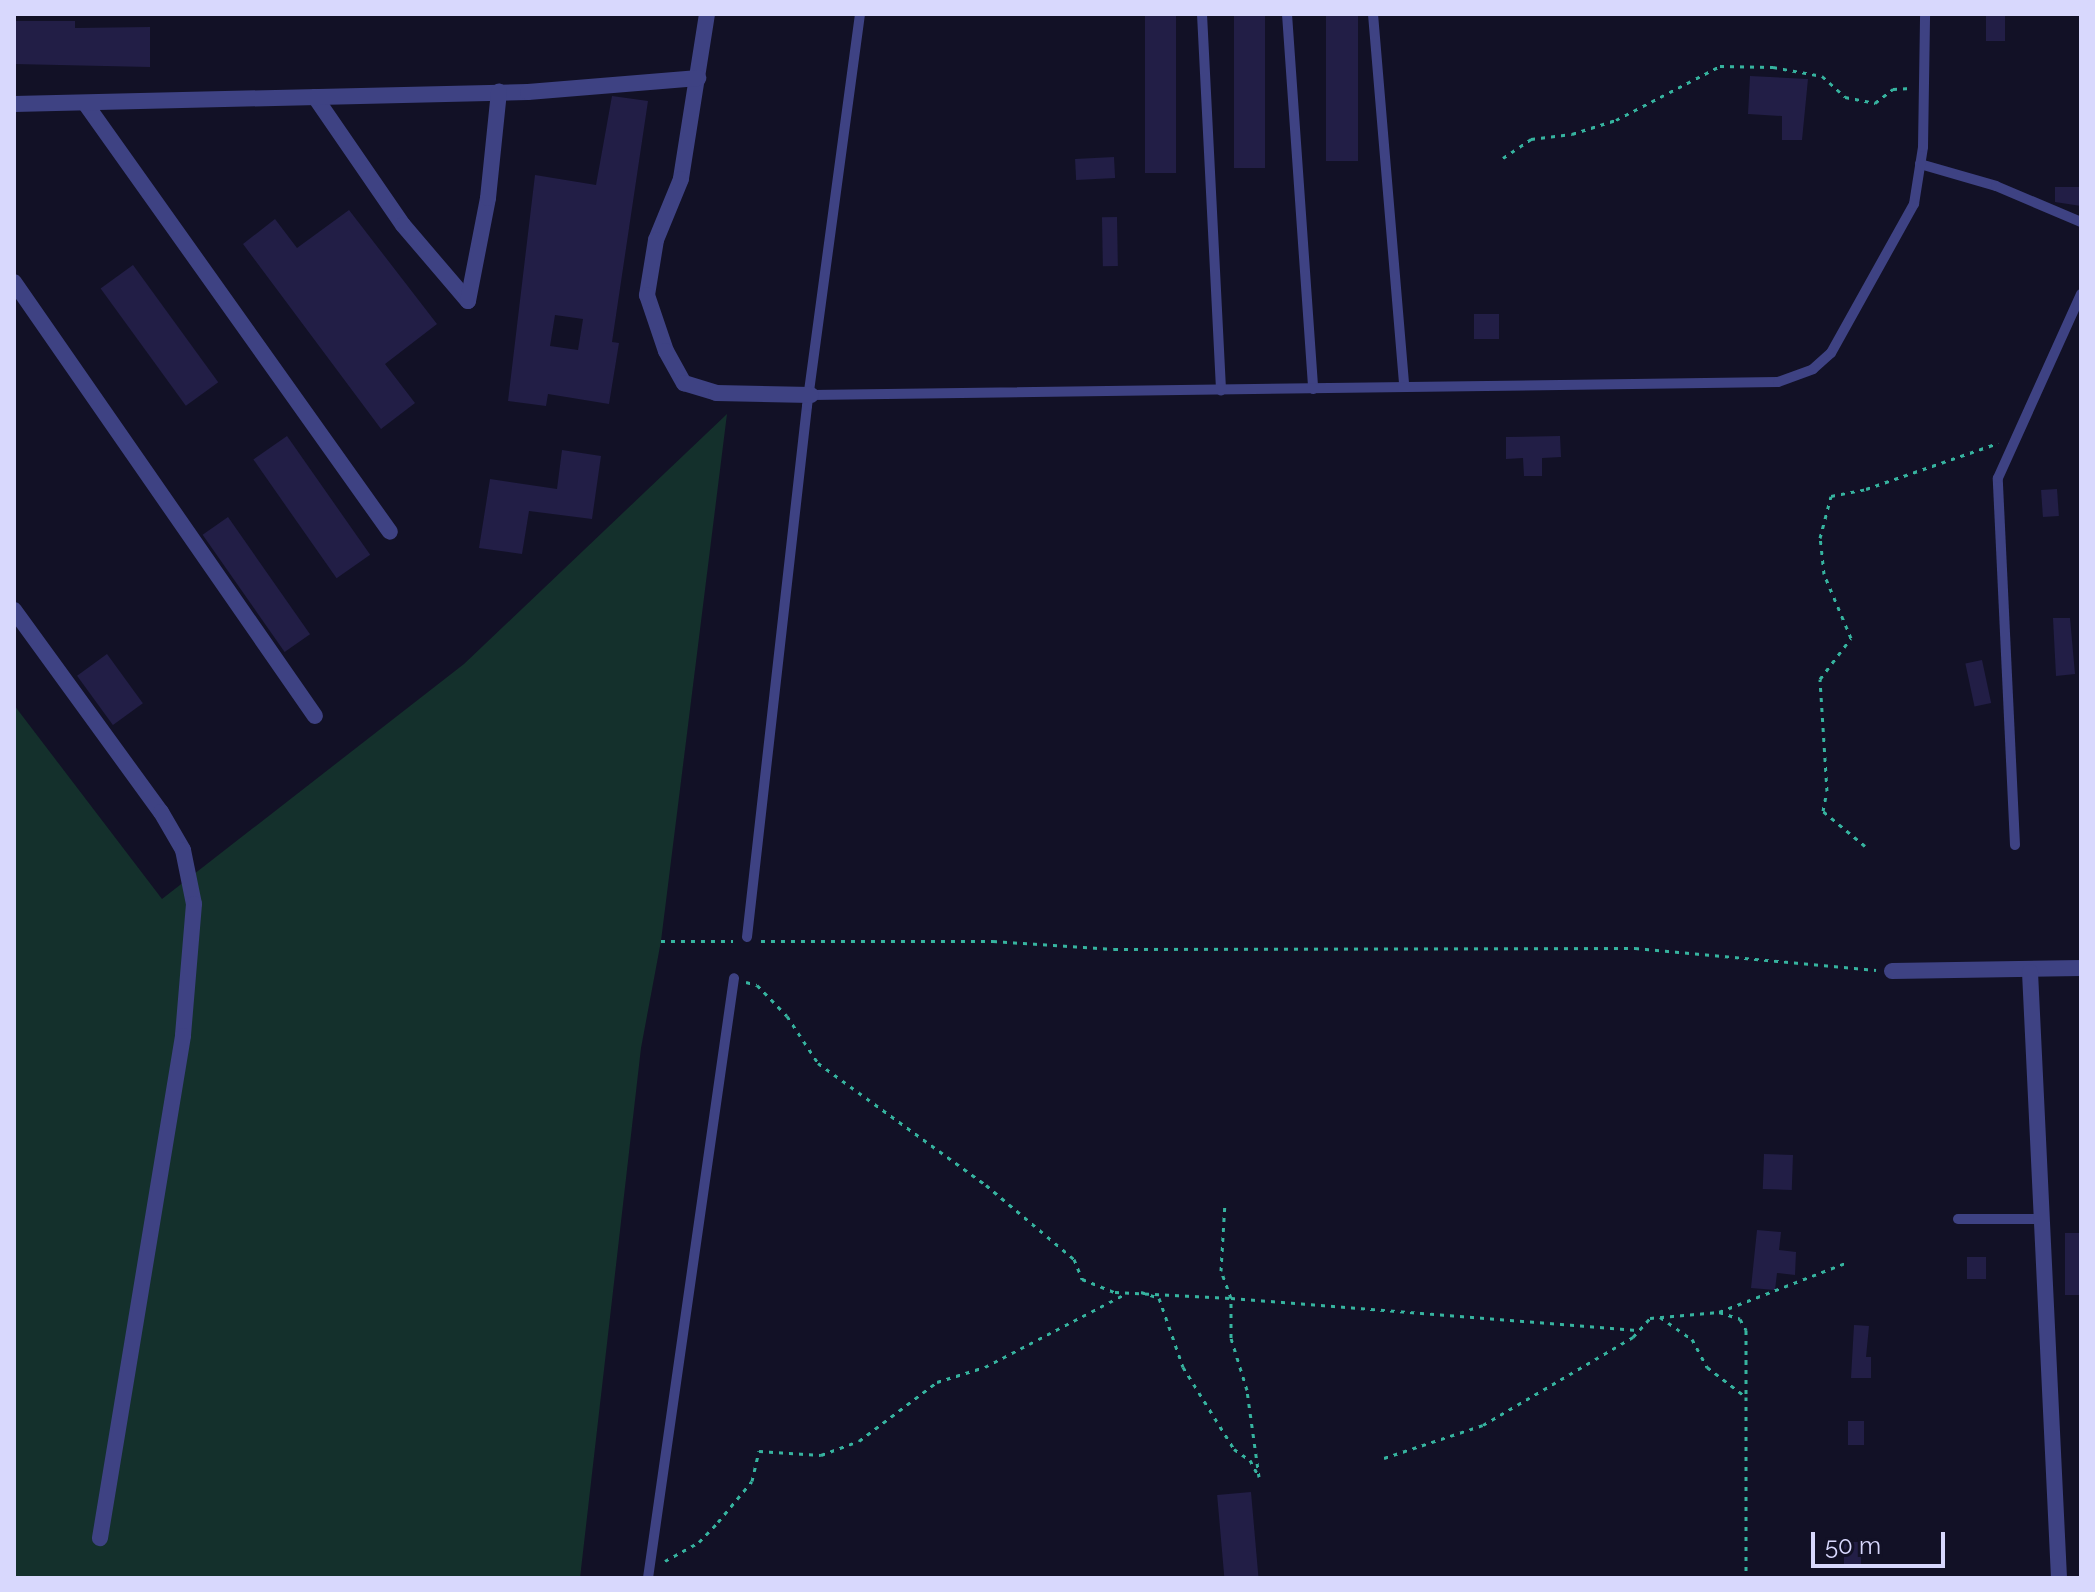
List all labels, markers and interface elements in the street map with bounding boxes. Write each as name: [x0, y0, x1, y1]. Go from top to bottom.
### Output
scale bar: [1815, 1516, 1949, 1566]
text: 50 m: [1825, 1531, 1881, 1560]

